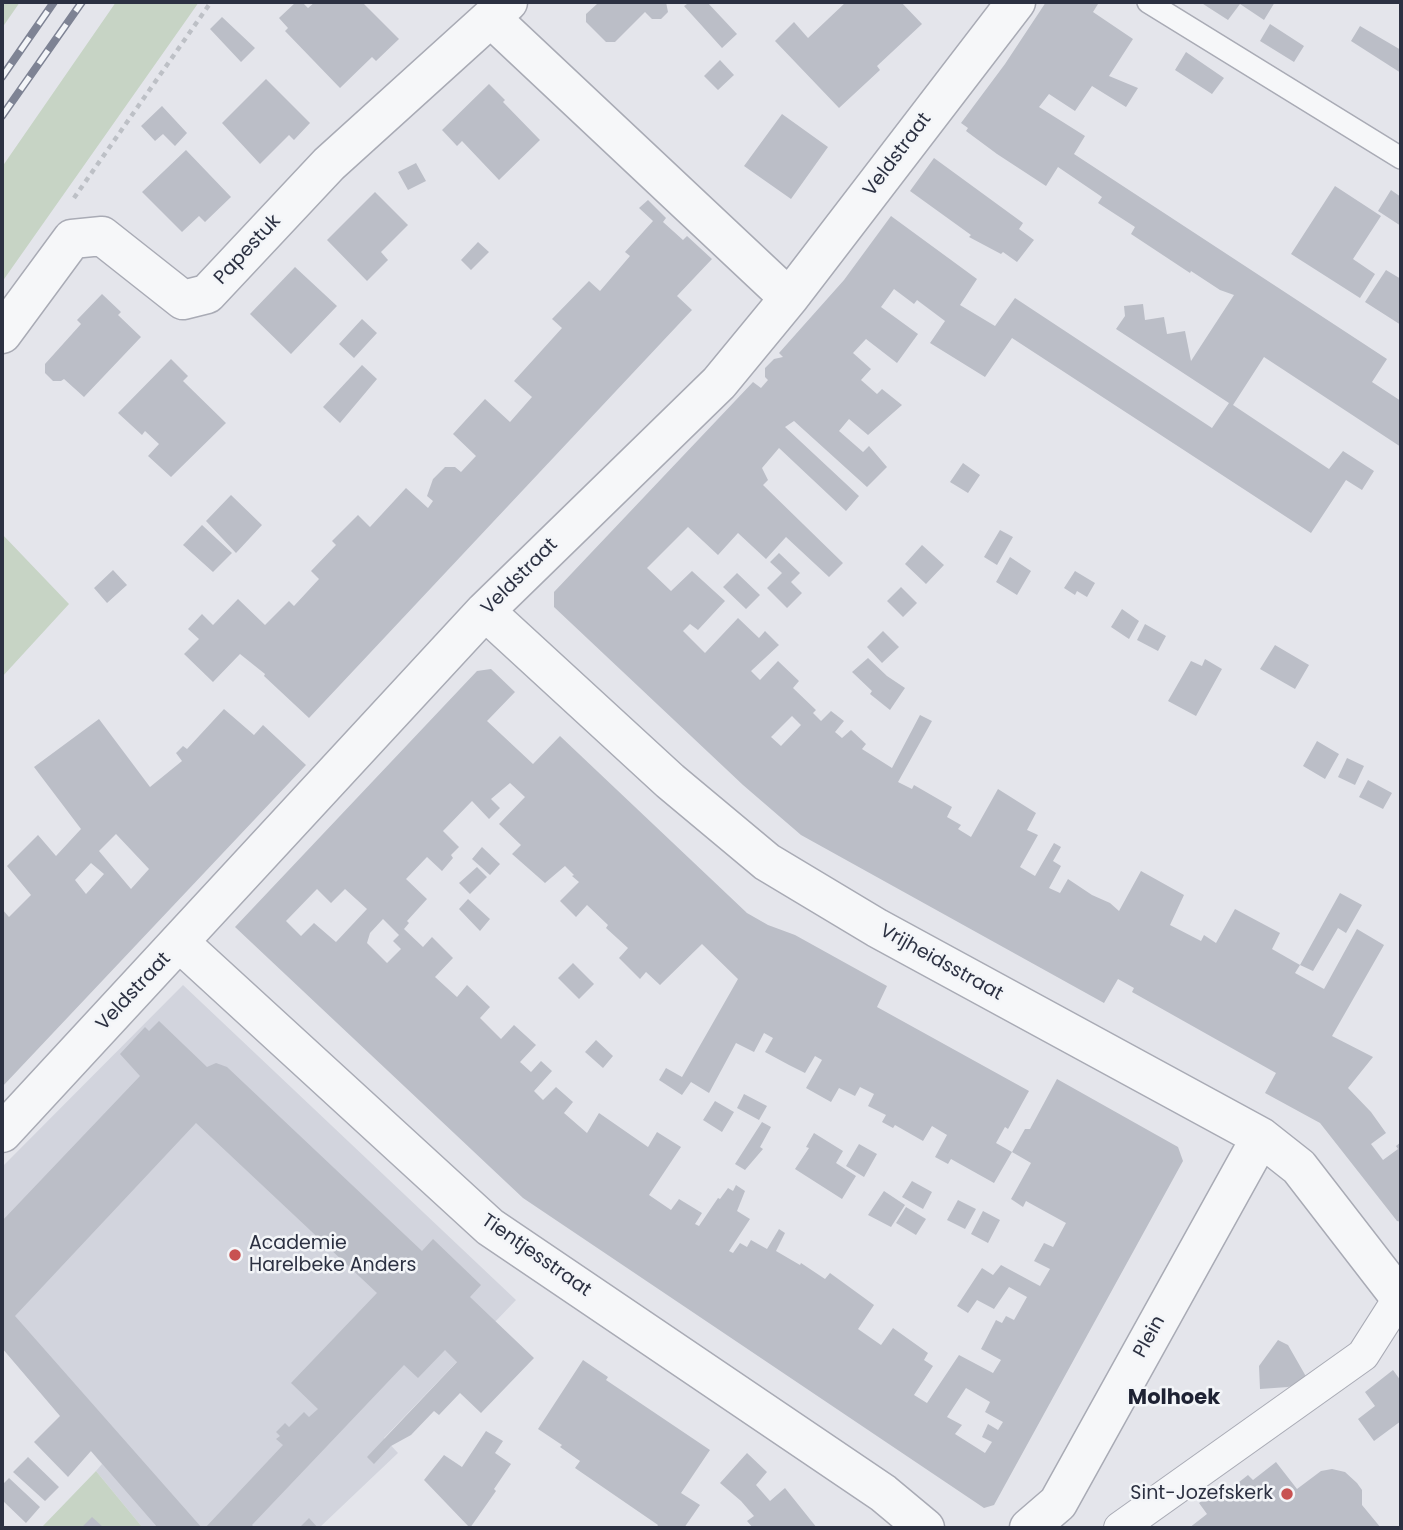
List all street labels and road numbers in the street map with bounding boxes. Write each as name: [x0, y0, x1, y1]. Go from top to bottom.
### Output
street label: Veldstraat: [859, 109, 937, 201]
street label: Papestuk: [210, 210, 286, 290]
street label: Veldstraat: [477, 534, 563, 620]
street label: Vrijheidsstraat: [875, 920, 1007, 1006]
street label: Veldstraat: [92, 948, 176, 1036]
street label: Tientjesstraat: [477, 1210, 595, 1302]
street label: Plein: [1129, 1312, 1171, 1362]

